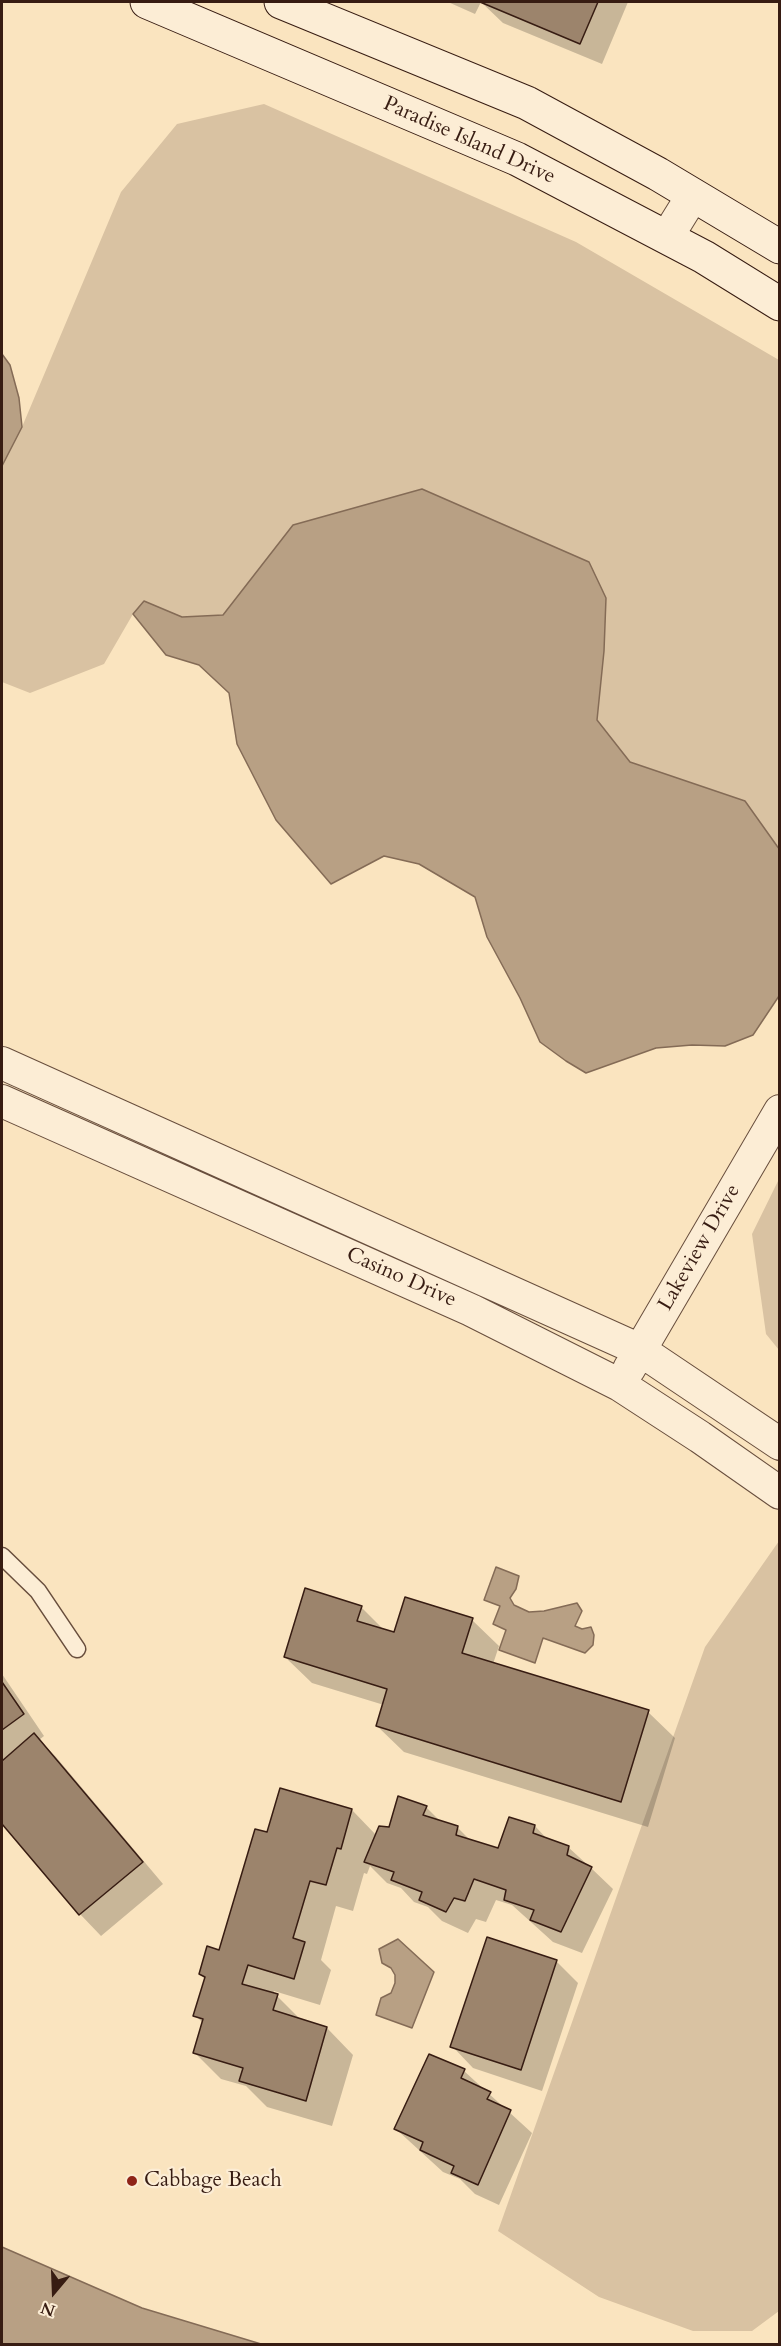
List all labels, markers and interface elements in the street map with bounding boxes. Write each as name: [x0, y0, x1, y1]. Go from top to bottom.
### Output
street label: Paradise Island Drive: [379, 92, 559, 190]
street label: Lakeview Drive: [654, 1180, 746, 1316]
street label: Casino Drive: [342, 1243, 460, 1313]
place label: Cabbage Beach: [144, 2168, 282, 2194]
marker: Cabbage Beach: [125, 2174, 139, 2188]
north arrow: [24, 2262, 84, 2322]
text: N: [38, 2296, 58, 2322]

